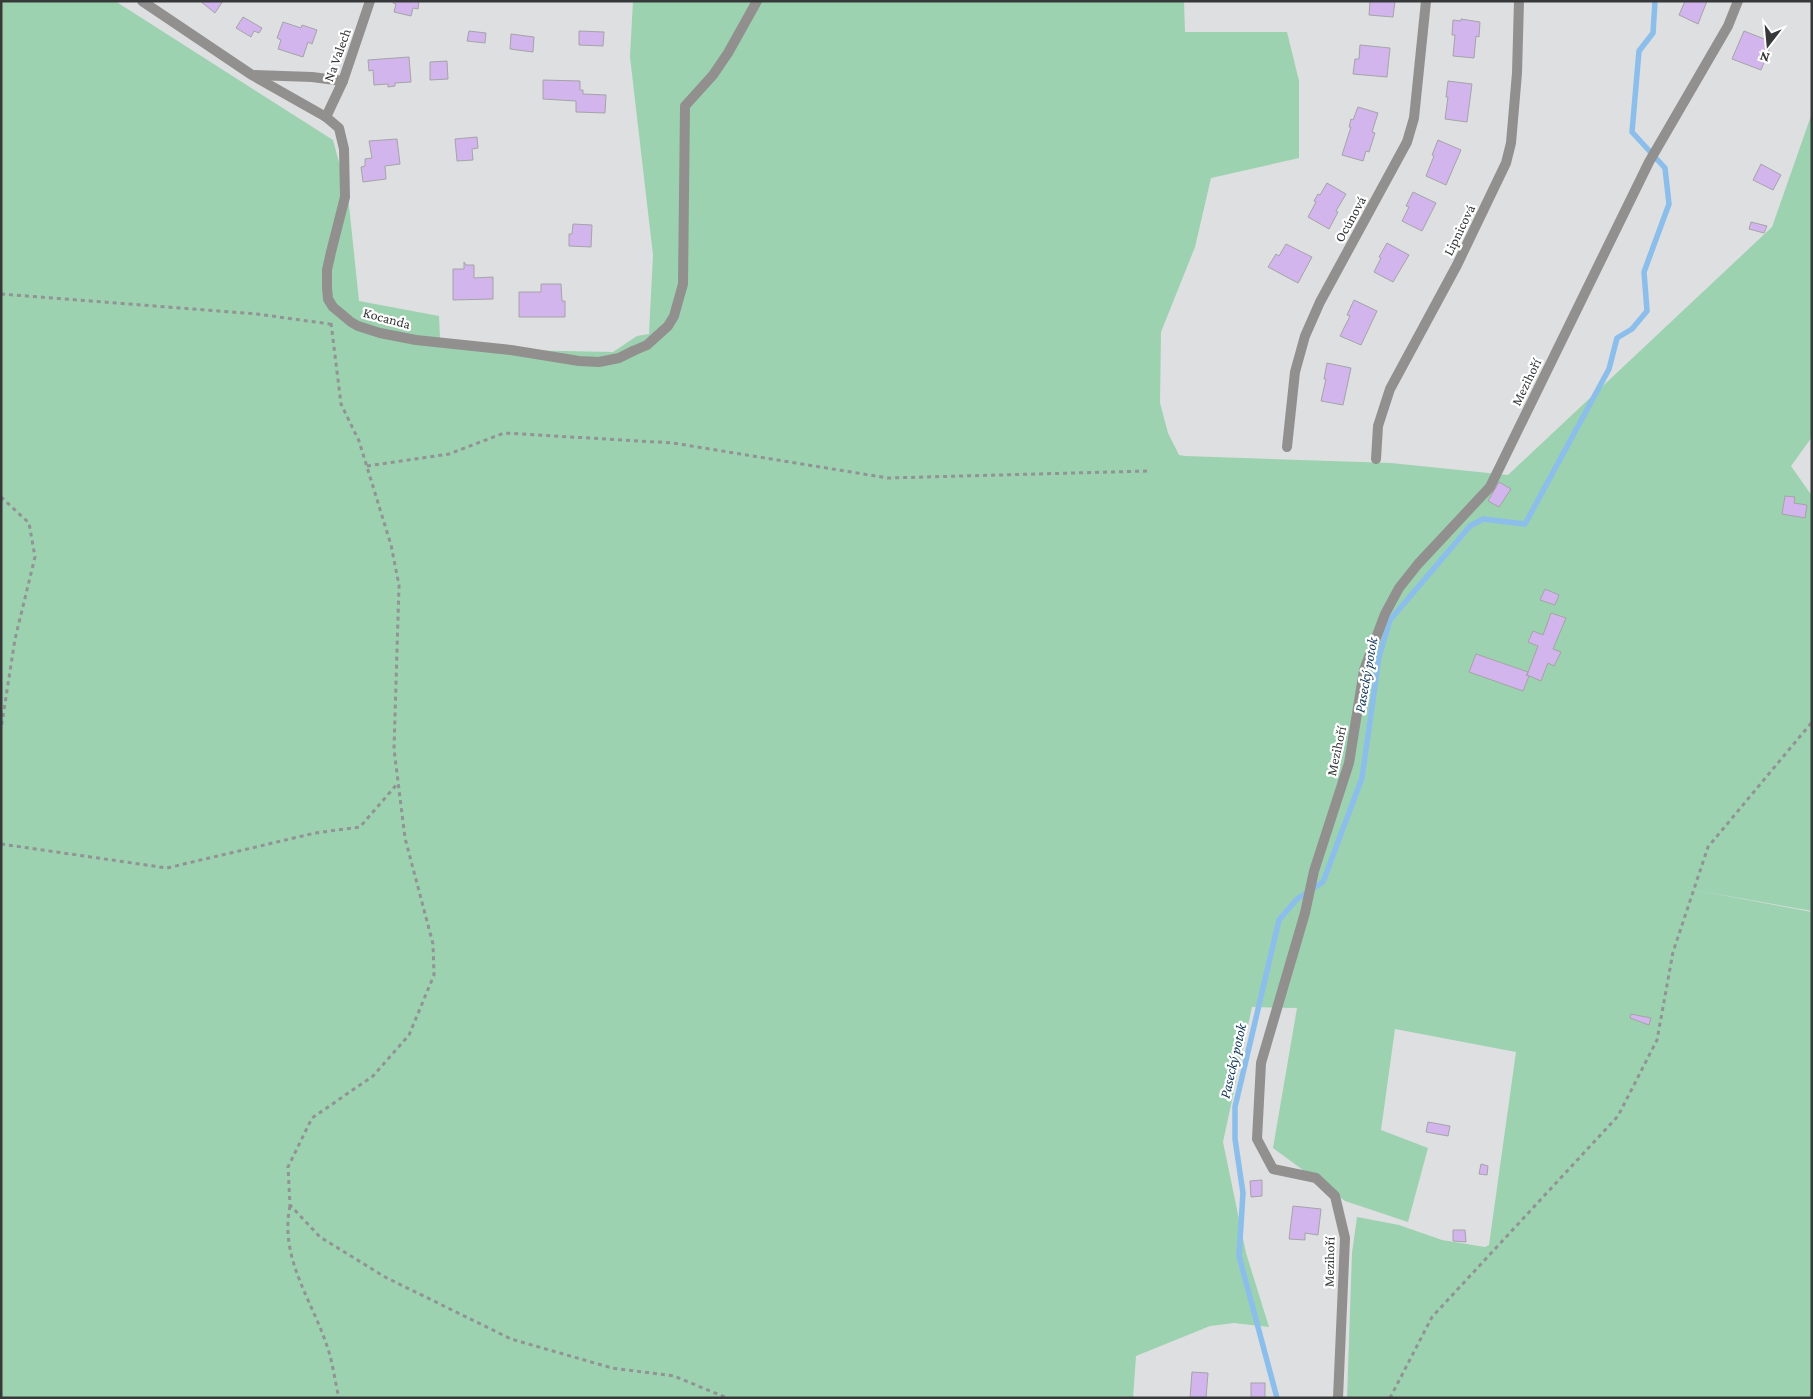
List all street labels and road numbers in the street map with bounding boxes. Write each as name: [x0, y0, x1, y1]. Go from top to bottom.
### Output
street label: Na Valech: [320, 26, 354, 84]
street label: Ocúnová: [1331, 193, 1369, 245]
street label: Lipnicová: [1440, 201, 1478, 258]
street label: Kocanda: [362, 304, 413, 332]
street label: Mezihoří: [1508, 356, 1544, 408]
street label: Mezihoří: [1323, 724, 1349, 777]
street label: Mezihoří: [1321, 1236, 1337, 1287]

